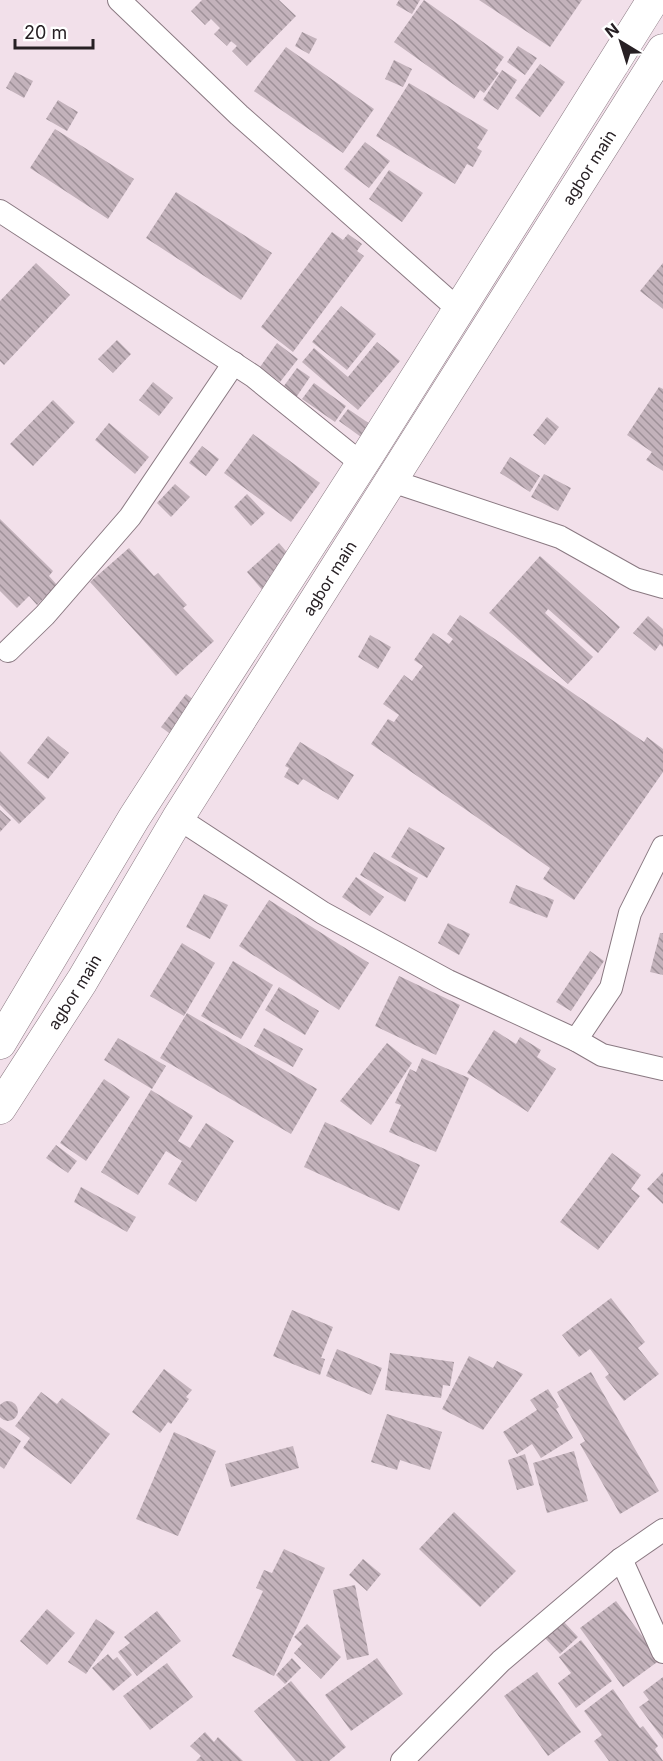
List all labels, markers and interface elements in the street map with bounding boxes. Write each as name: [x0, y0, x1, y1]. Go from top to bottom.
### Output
scale bar: [15, 12, 93, 50]
north arrow: [591, 12, 651, 72]
text: N: [601, 19, 623, 42]
text: 20 m: [24, 22, 67, 43]
street label: agbor main: [558, 126, 620, 209]
street label: agbor main: [298, 537, 361, 619]
street label: agbor main: [43, 951, 106, 1033]

